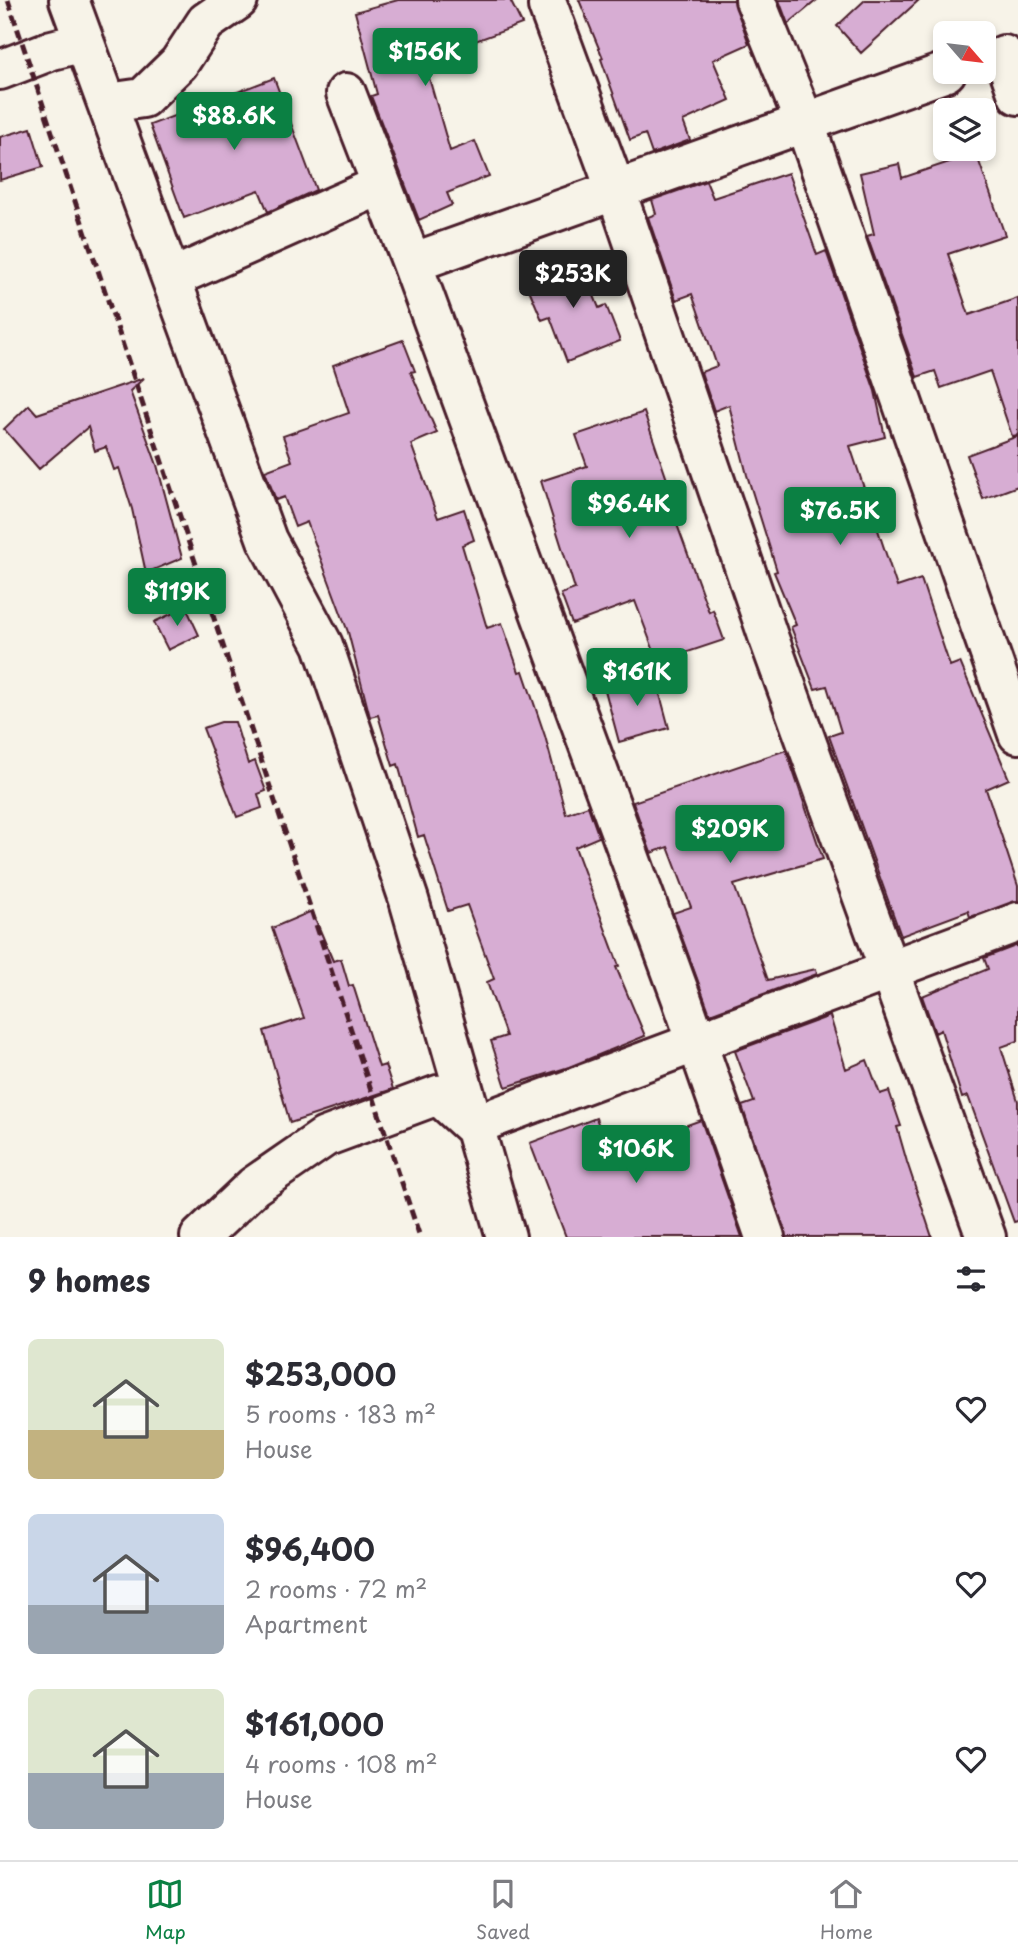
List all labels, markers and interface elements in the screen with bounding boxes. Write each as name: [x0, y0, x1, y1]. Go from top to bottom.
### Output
north arrow: [933, 21, 996, 84]
map controls: [933, 21, 996, 161]
pin: $156K: [376, 28, 474, 88]
text: $156K: [389, 33, 461, 68]
pin: $88.6K: [177, 92, 291, 152]
text: $88.6K: [192, 97, 276, 132]
button: layers: [933, 98, 996, 161]
pin: $253K: [524, 250, 622, 310]
text: $253K: [535, 255, 611, 290]
pin: $96.4K: [572, 480, 686, 540]
text: $96.4K: [588, 485, 670, 520]
pin: $76.5K: [783, 488, 897, 547]
text: $76.5K: [800, 492, 880, 527]
pin: $119K: [128, 568, 226, 628]
text: $119K: [144, 573, 210, 608]
pin: $161K: [588, 648, 686, 708]
text: $161K: [603, 653, 671, 688]
pin: $209K: [681, 806, 779, 865]
text: $209K: [691, 810, 769, 845]
pin: $106K: [587, 1126, 685, 1185]
text: $106K: [598, 1130, 674, 1165]
text: 9 homes: [28, 1257, 150, 1302]
icon: filters: [952, 1260, 990, 1298]
text: $253,000: [245, 1351, 396, 1396]
icon: home: [84, 1367, 168, 1451]
icon: heart: [952, 1390, 990, 1428]
text: 5 rooms · 183 m²: [245, 1396, 436, 1431]
text: House: [245, 1431, 312, 1466]
text: $96,400: [245, 1526, 375, 1571]
icon: home: [84, 1542, 168, 1626]
icon: heart: [952, 1565, 990, 1603]
text: 2 rooms · 72 m²: [245, 1571, 427, 1606]
text: Apartment: [245, 1606, 368, 1641]
text: $161,000: [245, 1701, 384, 1746]
icon: home: [84, 1717, 168, 1801]
icon: heart: [952, 1740, 990, 1778]
text: 4 rooms · 108 m²: [245, 1746, 438, 1781]
text: House: [245, 1781, 312, 1816]
tab: Map: [145, 1875, 186, 1945]
tab: Saved: [476, 1875, 530, 1945]
tab: Home: [820, 1875, 873, 1945]

